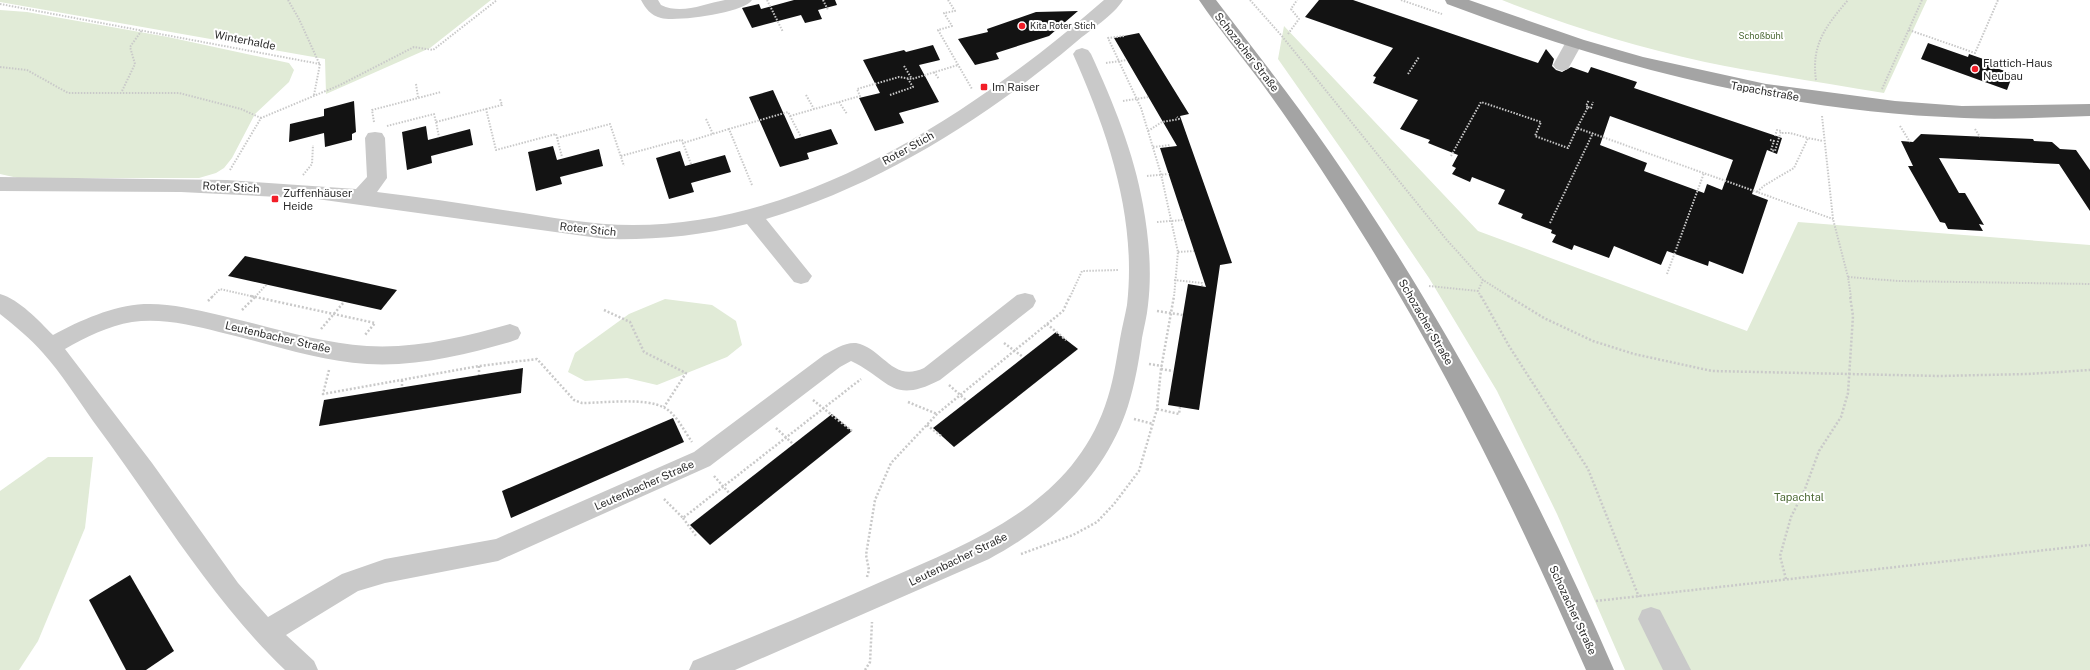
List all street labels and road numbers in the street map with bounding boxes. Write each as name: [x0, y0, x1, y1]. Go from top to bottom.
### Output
street label: Schozacher Straße: [1212, 10, 1282, 94]
street label: Winterhalde: [213, 28, 277, 52]
street label: Tapachstraße: [1730, 79, 1800, 103]
street label: Roter Stich: [880, 129, 936, 167]
street label: Roter Stich: [202, 180, 260, 194]
street label: Roter Stich: [559, 220, 617, 238]
street label: Schozacher Straße: [1397, 277, 1455, 367]
street label: Leutenbacher Straße: [224, 319, 332, 355]
street label: Leutenbacher Straße: [592, 458, 696, 512]
street label: Leutenbacher Straße: [907, 530, 1009, 588]
street label: Schozacher Straße: [1547, 564, 1599, 656]

